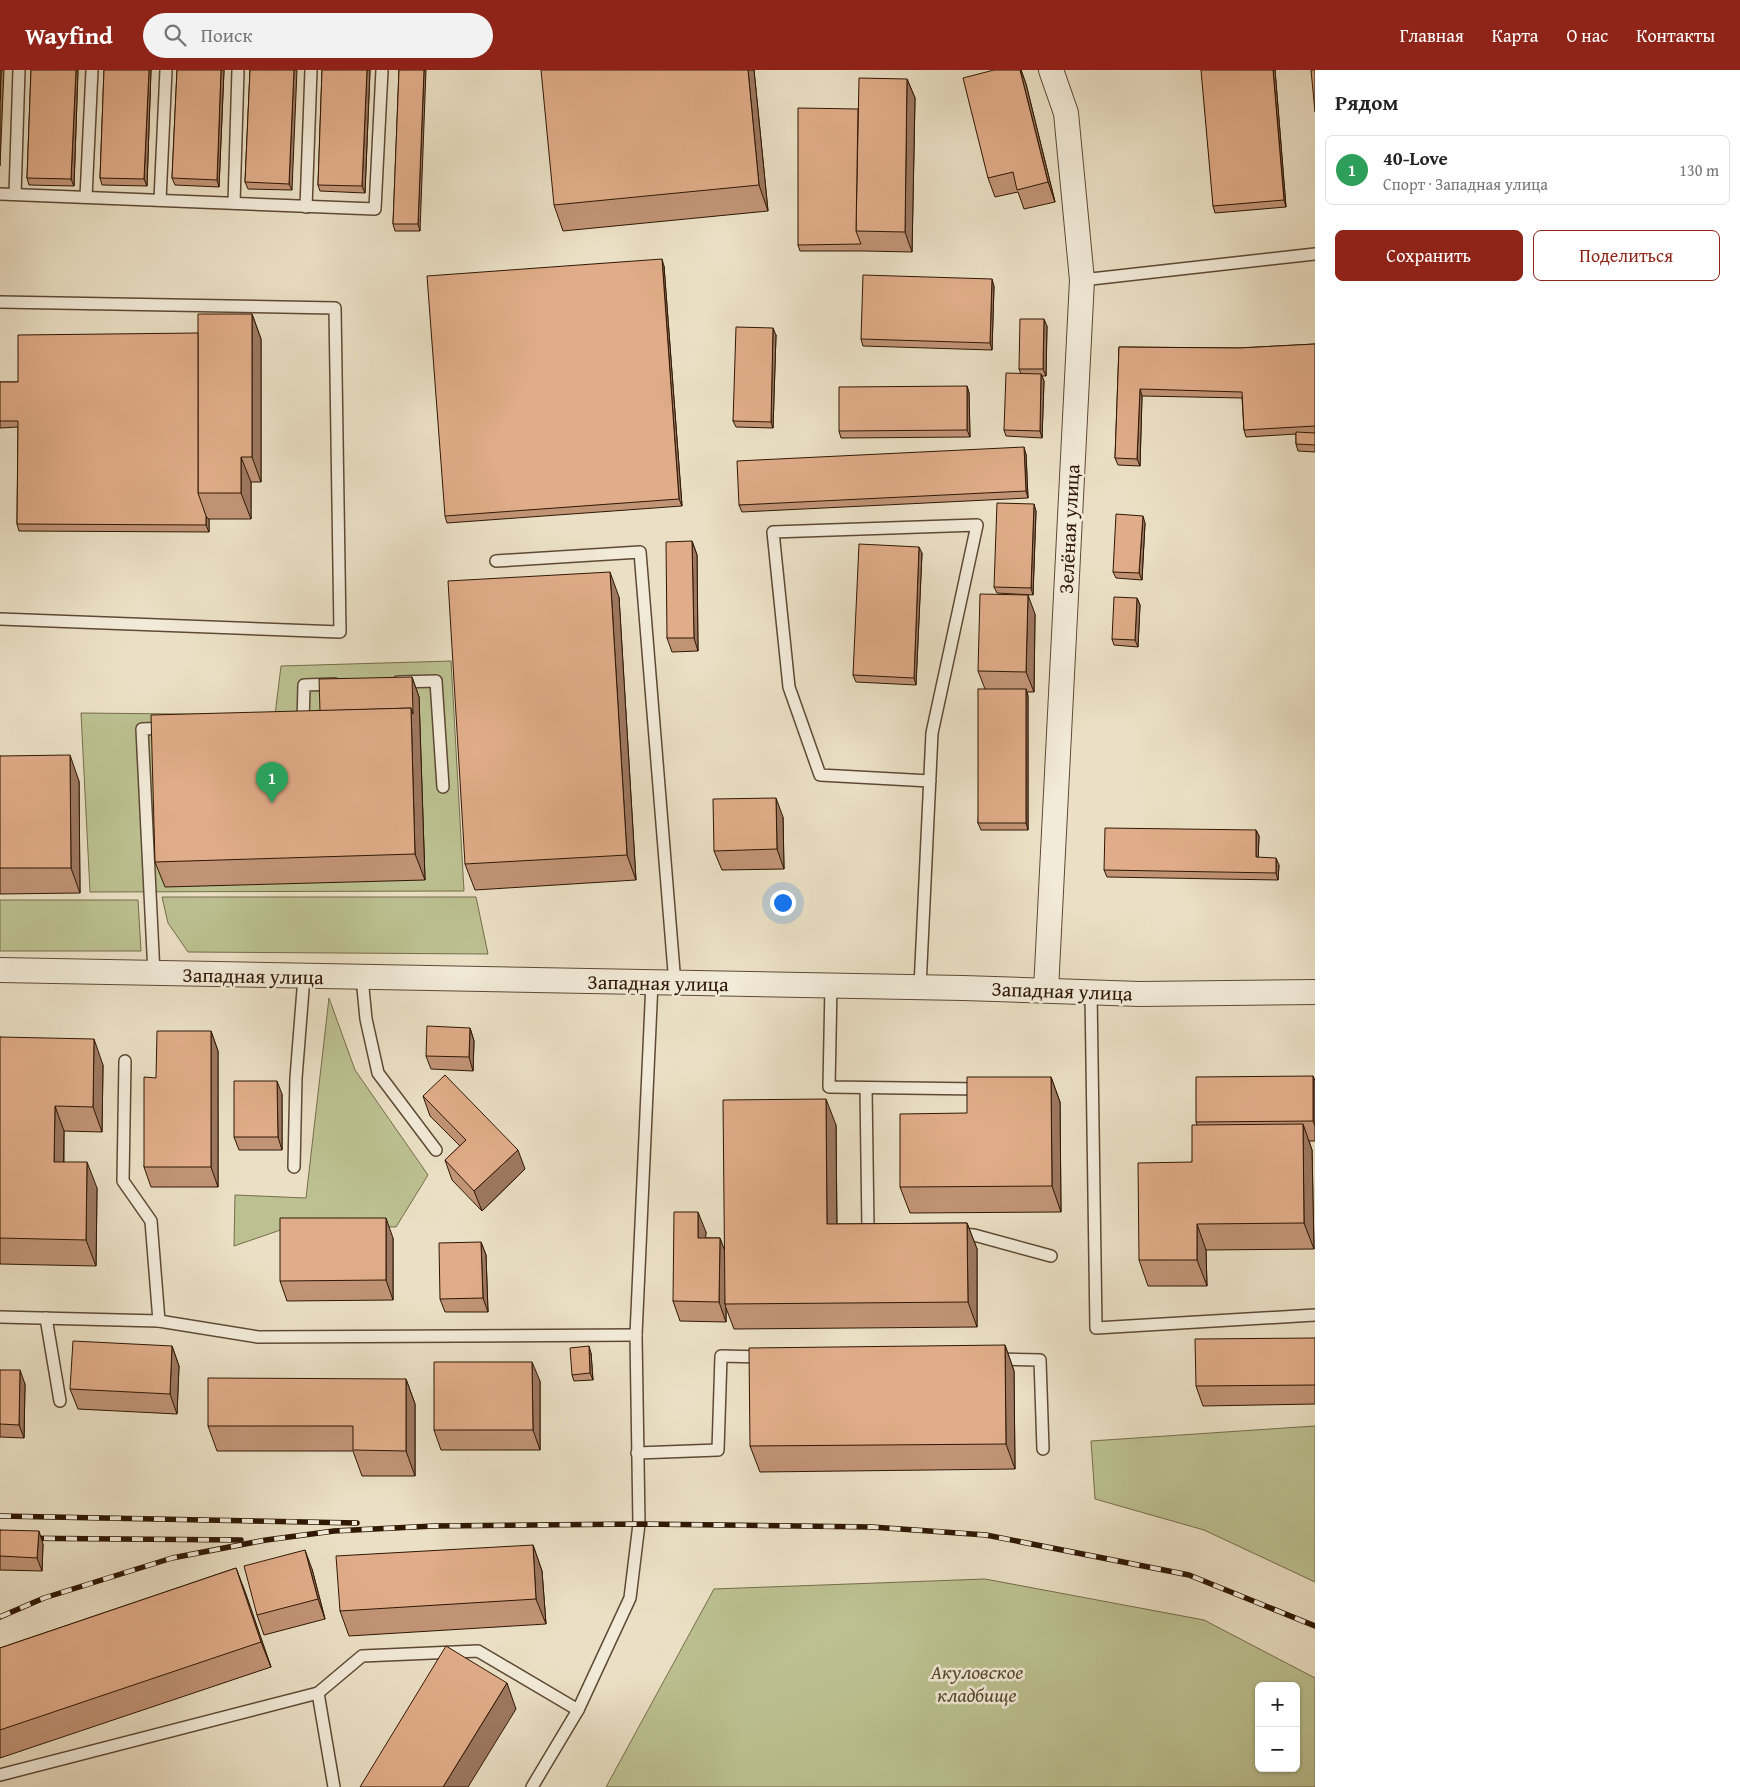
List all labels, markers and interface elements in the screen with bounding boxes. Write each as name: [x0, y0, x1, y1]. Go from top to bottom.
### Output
search box: [143, 13, 493, 58]
text: Wayfind: [25, 18, 113, 53]
icon: search: [161, 21, 189, 49]
text: Поиск: [201, 21, 252, 49]
text: Главная: [1400, 22, 1464, 49]
text: Карта: [1492, 22, 1538, 49]
text: О нас: [1566, 22, 1608, 49]
text: Контакты: [1636, 22, 1715, 49]
text: Рядом: [1335, 87, 1398, 118]
text: 40-Love: [1383, 144, 1448, 172]
text: 1: [1348, 158, 1356, 182]
text: 130 m: [1679, 158, 1719, 182]
text: Спорт · Западная улица: [1383, 172, 1548, 196]
button: Сохранить: [1335, 230, 1523, 281]
button: Поделиться: [1533, 230, 1720, 281]
street label: Зелёная улица: [1051, 463, 1086, 595]
pin: 1: [256, 762, 288, 803]
your location: [770, 890, 796, 916]
street label: Западная улица: [182, 960, 324, 991]
street label: Западная улица: [587, 967, 729, 998]
street label: Западная улица: [991, 974, 1134, 1007]
park label: Акуловское кладбище: [930, 1657, 1023, 1709]
map controls: [1255, 1682, 1300, 1772]
button: +: [1255, 1682, 1300, 1727]
button: −: [1255, 1727, 1300, 1772]

